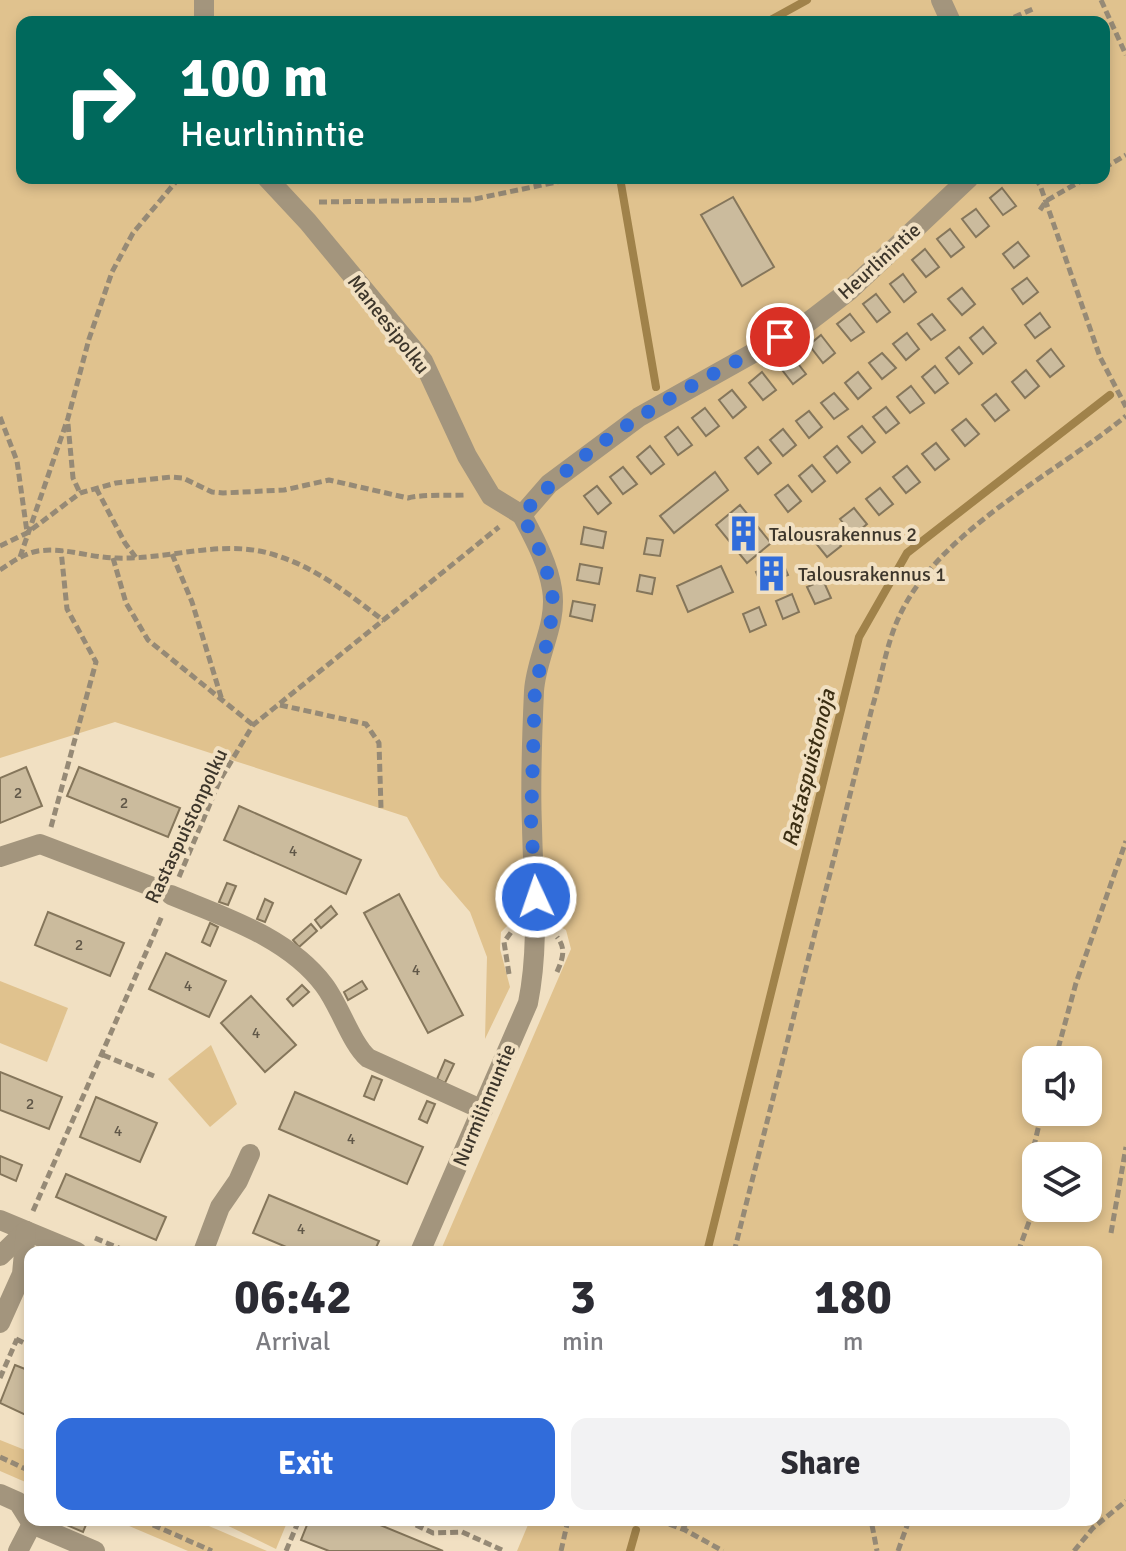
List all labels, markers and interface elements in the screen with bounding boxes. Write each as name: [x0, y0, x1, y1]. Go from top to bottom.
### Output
text: 100 m: [180, 43, 328, 112]
icon: right: [48, 48, 152, 152]
text: Heurlinintie: [180, 112, 365, 157]
street label: Heurlinintie: [833, 218, 926, 305]
street label: Maneesipolku: [342, 270, 435, 379]
pin: [746, 303, 814, 371]
icon: arrive: [758, 315, 802, 359]
building icon: Talousrakennus 2: [724, 515, 762, 553]
place label: Talousrakennus 2: [769, 522, 917, 547]
building icon: Talousrakennus 1: [753, 555, 791, 593]
place label: Talousrakennus 1: [798, 562, 946, 587]
water label: Rastaspuistonoja: [776, 686, 841, 850]
street label: Rastaspuistonpolku: [140, 745, 233, 908]
house number: 2: [14, 783, 22, 803]
house number: 2: [120, 793, 128, 813]
house number: 4: [289, 841, 298, 861]
position arrow: [494, 855, 578, 939]
house number: 2: [75, 935, 83, 955]
house number: 4: [412, 960, 421, 980]
house number: 4: [184, 976, 193, 996]
house number: 4: [252, 1023, 261, 1043]
street label: Nurmilinnuntie: [447, 1040, 522, 1170]
map controls: [1022, 1046, 1102, 1222]
button: sound: [1022, 1046, 1102, 1126]
house number: 2: [26, 1094, 34, 1114]
house number: 4: [114, 1121, 123, 1141]
house number: 4: [347, 1129, 356, 1149]
button: layers: [1022, 1142, 1102, 1222]
house number: 4: [297, 1219, 306, 1239]
text: 06:42: [234, 1268, 352, 1327]
text: 3: [570, 1268, 596, 1327]
text: 180: [814, 1268, 892, 1327]
text: Arrival: [256, 1326, 330, 1358]
text: min: [562, 1326, 604, 1358]
text: m: [843, 1326, 863, 1358]
button: Exit: [56, 1418, 555, 1510]
button: Share: [571, 1418, 1070, 1510]

